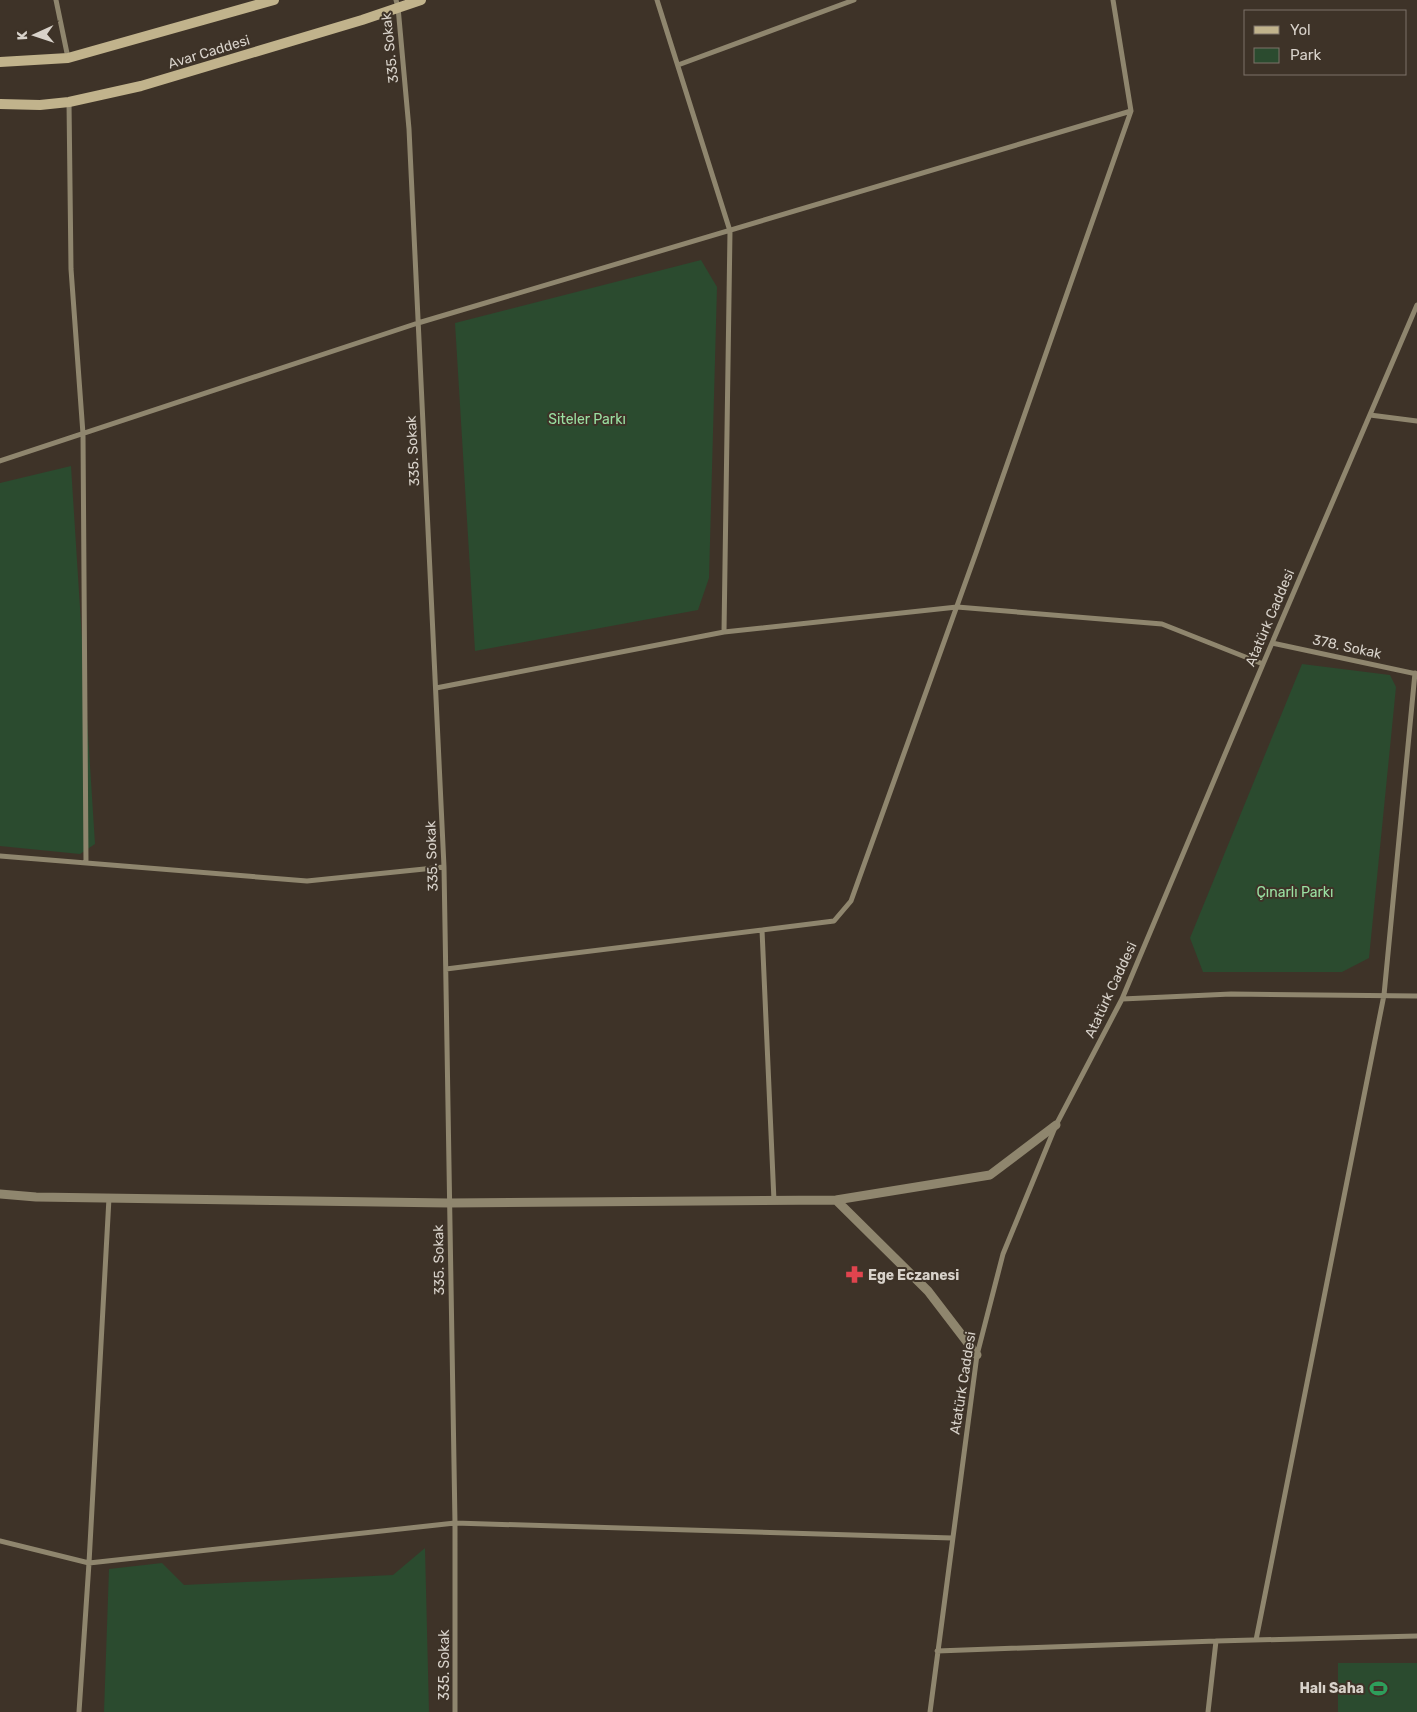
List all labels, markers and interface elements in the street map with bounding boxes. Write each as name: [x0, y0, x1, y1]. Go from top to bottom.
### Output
north arrow: [10, 10, 60, 60]
legend: [1244, 10, 1407, 75]
street label: 335. Sokak: [378, 11, 402, 84]
text: Yol: [1290, 21, 1311, 39]
text: K: [14, 30, 31, 41]
street label: Avar Caddesi: [166, 31, 252, 73]
text: Park: [1290, 46, 1321, 64]
park label: Siteler Parkı: [548, 411, 626, 428]
street label: 335. Sokak: [403, 414, 423, 487]
street label: Atatürk Caddesi: [1242, 567, 1298, 669]
street label: 378. Sokak: [1311, 631, 1384, 663]
street label: 335. Sokak: [422, 820, 442, 892]
park label: Çınarlı Parkı: [1257, 884, 1333, 901]
street label: Atatürk Caddesi: [1081, 939, 1141, 1041]
street label: 335. Sokak: [430, 1224, 448, 1296]
pharmacy icon: Ege Eczanesi: [844, 1265, 864, 1285]
place label: Ege Eczanesi: [868, 1267, 959, 1284]
street label: Atatürk Caddesi: [946, 1330, 980, 1436]
street label: 335. Sokak: [436, 1629, 453, 1700]
sports icon: Halı Saha: [1368, 1678, 1388, 1698]
place label: Halı Saha: [1299, 1680, 1364, 1697]

